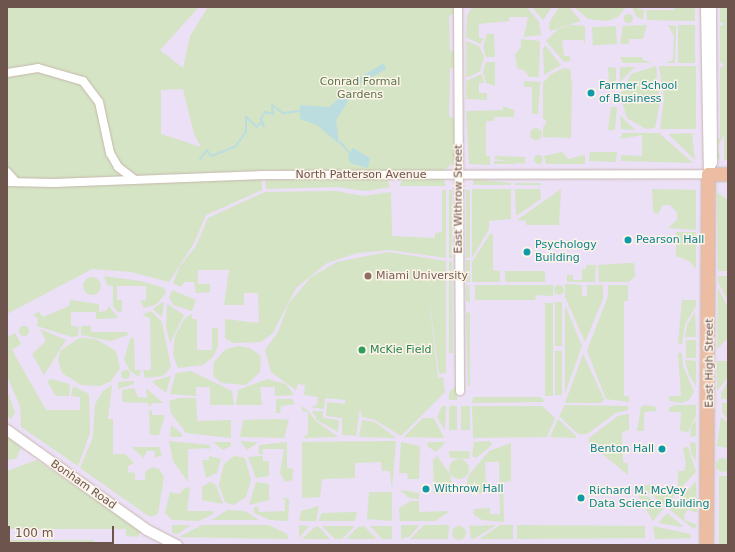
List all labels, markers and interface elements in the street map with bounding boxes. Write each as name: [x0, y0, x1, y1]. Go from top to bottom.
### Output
park label: Conrad Formal Gardens: [320, 76, 400, 102]
place label: Farmer School of Business: [599, 80, 677, 106]
marker: Farmer School of Business: [586, 88, 596, 98]
street label: East Withrow Street: [452, 144, 466, 254]
street label: North Patterson Avenue: [296, 168, 426, 182]
place label: Pearson Hall: [636, 233, 704, 247]
marker: Pearson Hall: [623, 235, 633, 245]
place label: Psychology Building: [535, 239, 597, 265]
marker: Psychology Building: [522, 247, 532, 257]
place label: Miami University: [376, 269, 468, 283]
marker: Miami University: [363, 271, 373, 281]
street label: East High Street: [703, 318, 717, 408]
place label: McKie Field: [370, 343, 431, 357]
marker: McKie Field: [357, 345, 367, 355]
place label: Benton Hall: [590, 442, 654, 456]
marker: Benton Hall: [657, 444, 667, 454]
street label: Bonham Road: [48, 458, 118, 512]
place label: Withrow Hall: [434, 482, 504, 496]
marker: Withrow Hall: [421, 484, 431, 494]
place label: Richard M. McVey Data Science Building: [589, 485, 710, 511]
marker: Richard M. McVey Data Science Building: [576, 493, 586, 503]
scale bar: [10, 518, 116, 544]
text: 100 m: [15, 526, 53, 540]

